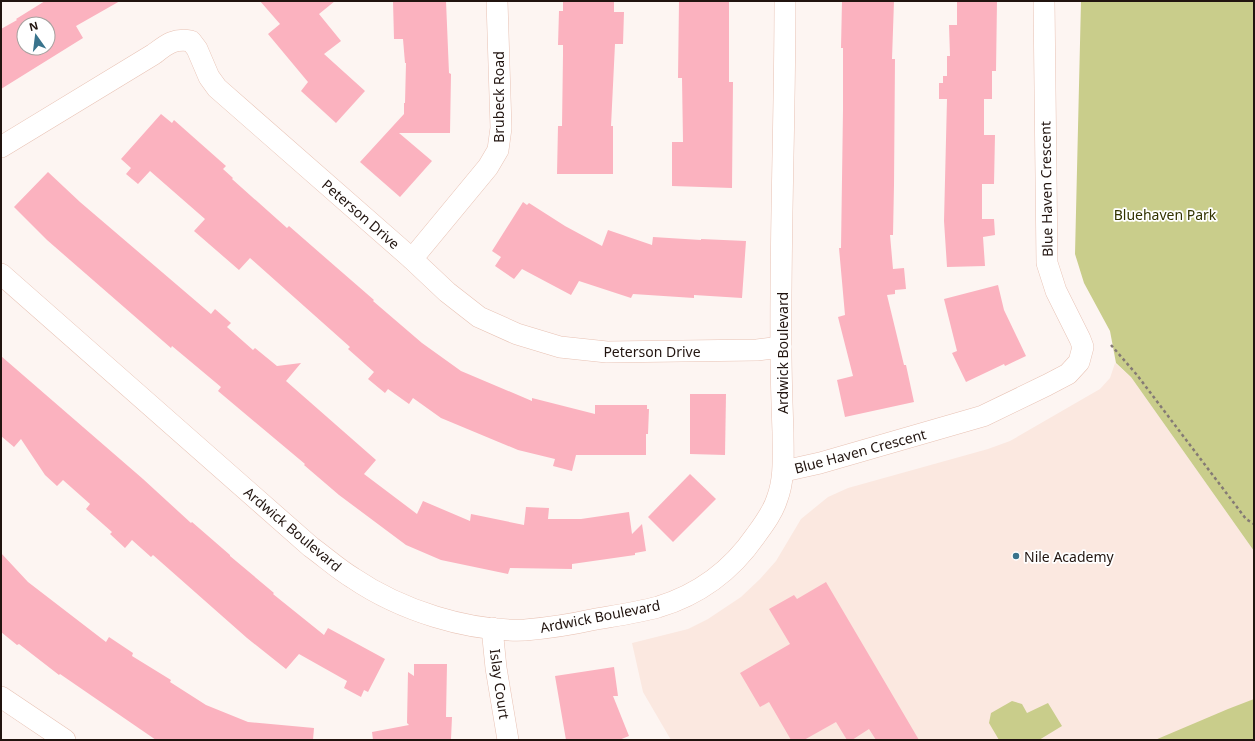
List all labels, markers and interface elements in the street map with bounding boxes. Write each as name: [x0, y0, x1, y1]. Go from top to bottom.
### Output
north arrow: [16, 16, 56, 56]
text: N: [27, 17, 40, 34]
street label: Brubeck Road: [489, 51, 508, 143]
street label: Blue Haven Crescent: [1035, 121, 1057, 257]
street label: Peterson Drive: [318, 175, 404, 253]
park label: Bluehaven Park: [1114, 205, 1217, 224]
street label: Ardwick Boulevard: [773, 292, 792, 414]
street label: Peterson Drive: [603, 342, 701, 361]
street label: Blue Haven Crescent: [792, 424, 928, 478]
street label: Ardwick Boulevard: [240, 482, 346, 576]
place label: Nile Academy: [1024, 547, 1115, 566]
marker: Nile Academy: [1011, 551, 1021, 561]
street label: Ardwick Boulevard: [538, 595, 662, 637]
street label: Islay Court: [486, 648, 514, 720]

